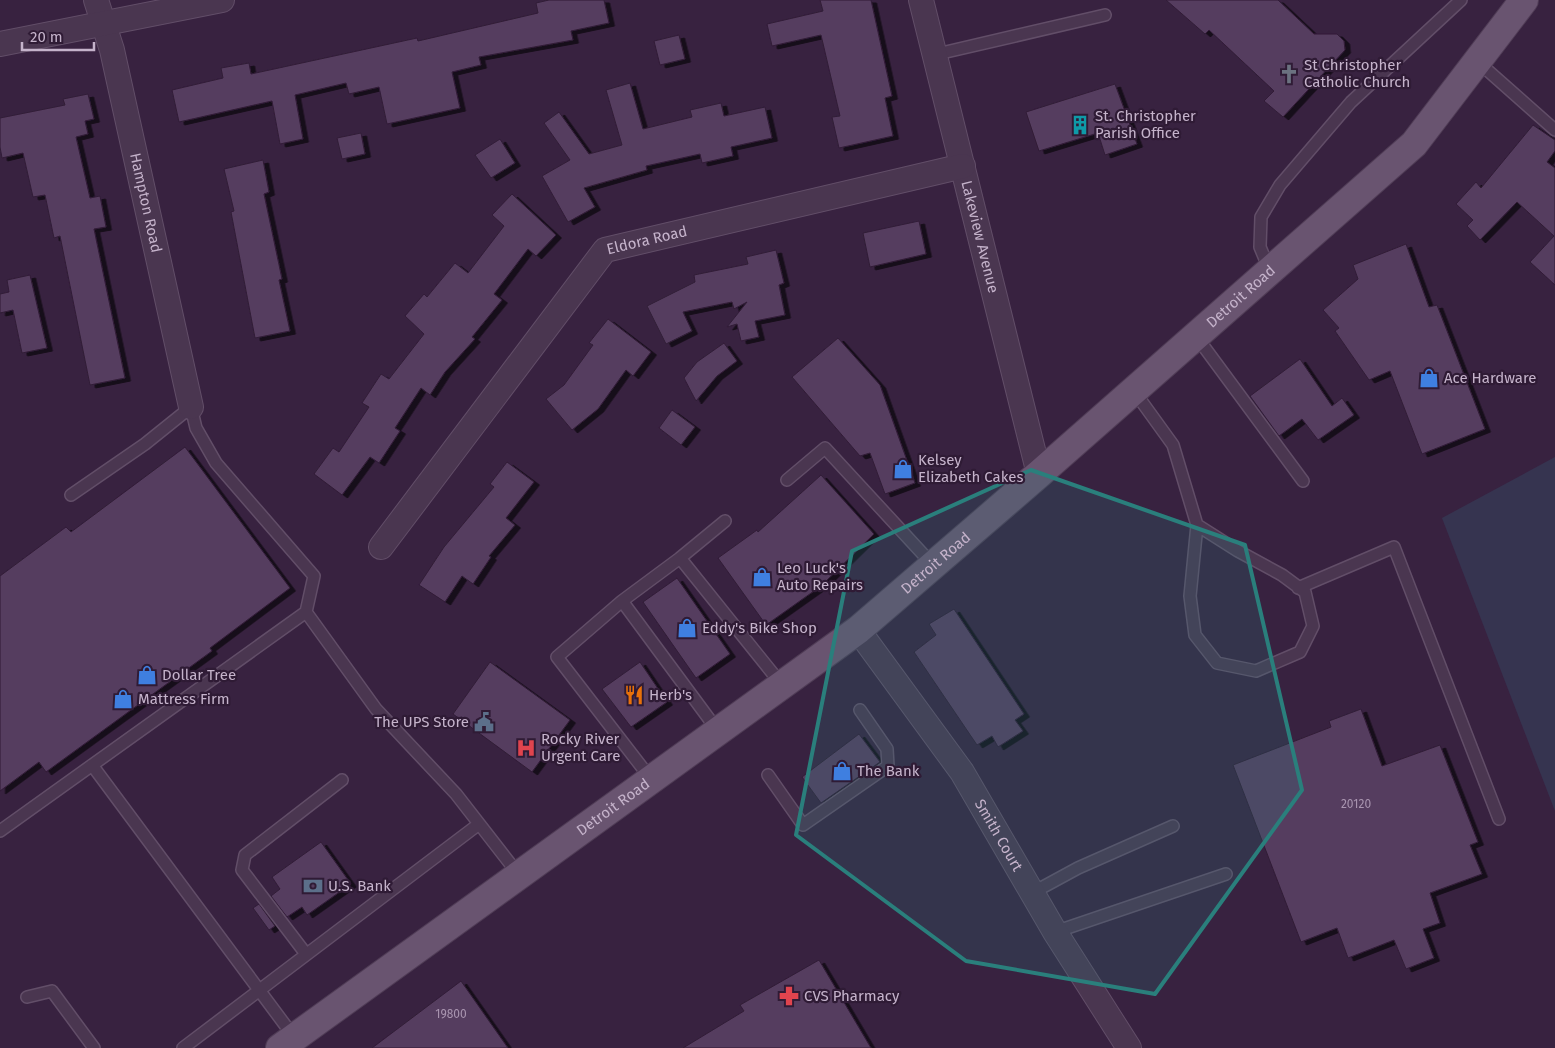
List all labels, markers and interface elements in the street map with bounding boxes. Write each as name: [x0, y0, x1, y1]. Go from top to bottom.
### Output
scale bar: [22, 20, 95, 52]
text: 20 m: [30, 28, 63, 46]
place label: St Christopher Catholic Church: [1304, 56, 1410, 91]
church icon: St Christopher Catholic Church: [1278, 63, 1300, 85]
place label: St. Christopher Parish Office: [1095, 107, 1196, 142]
building icon: St. Christopher Parish Office: [1069, 114, 1091, 136]
street label: Hampton Road: [126, 151, 166, 254]
street label: Lakeview Avenue: [957, 179, 1003, 295]
street label: Eldora Road: [605, 222, 689, 258]
street label: Detroit Road: [1203, 261, 1279, 332]
shop icon: Ace Hardware: [1418, 367, 1440, 389]
place label: Ace Hardware: [1444, 369, 1537, 387]
place label: Kelsey Elizabeth Cakes: [918, 451, 1023, 486]
shop icon: Kelsey Elizabeth Cakes: [892, 458, 914, 480]
street label: Detroit Road: [897, 528, 974, 598]
place label: Leo Luck's Auto Repairs: [777, 559, 863, 594]
shop icon: Leo Luck's Auto Repairs: [751, 566, 773, 588]
shop icon: Eddy's Bike Shop: [676, 617, 698, 639]
place label: Eddy's Bike Shop: [702, 619, 817, 637]
shop icon: Dollar Tree: [136, 664, 158, 686]
place label: Dollar Tree: [162, 666, 236, 684]
restaurant icon: Herb's: [623, 684, 645, 706]
place label: Herb's: [649, 686, 692, 704]
shop icon: Mattress Firm: [112, 688, 134, 710]
place label: Mattress Firm: [138, 690, 230, 708]
public building icon: The UPS Store: [473, 711, 495, 733]
place label: The UPS Store: [374, 713, 469, 731]
place label: Rocky River Urgent Care: [541, 730, 620, 765]
hospital icon: Rocky River Urgent Care: [515, 737, 537, 759]
shop icon: The Bank: [831, 760, 853, 782]
place label: The Bank: [857, 762, 920, 780]
street label: Detroit Road: [573, 775, 653, 840]
street label: Smith Court: [971, 796, 1027, 875]
house number: 20120: [1341, 797, 1371, 811]
bank icon: U.S. Bank: [302, 875, 324, 897]
place label: U.S. Bank: [328, 877, 391, 895]
pharmacy icon: CVS Pharmacy: [778, 985, 800, 1007]
place label: CVS Pharmacy: [804, 987, 900, 1005]
house number: 19800: [435, 1007, 467, 1021]

